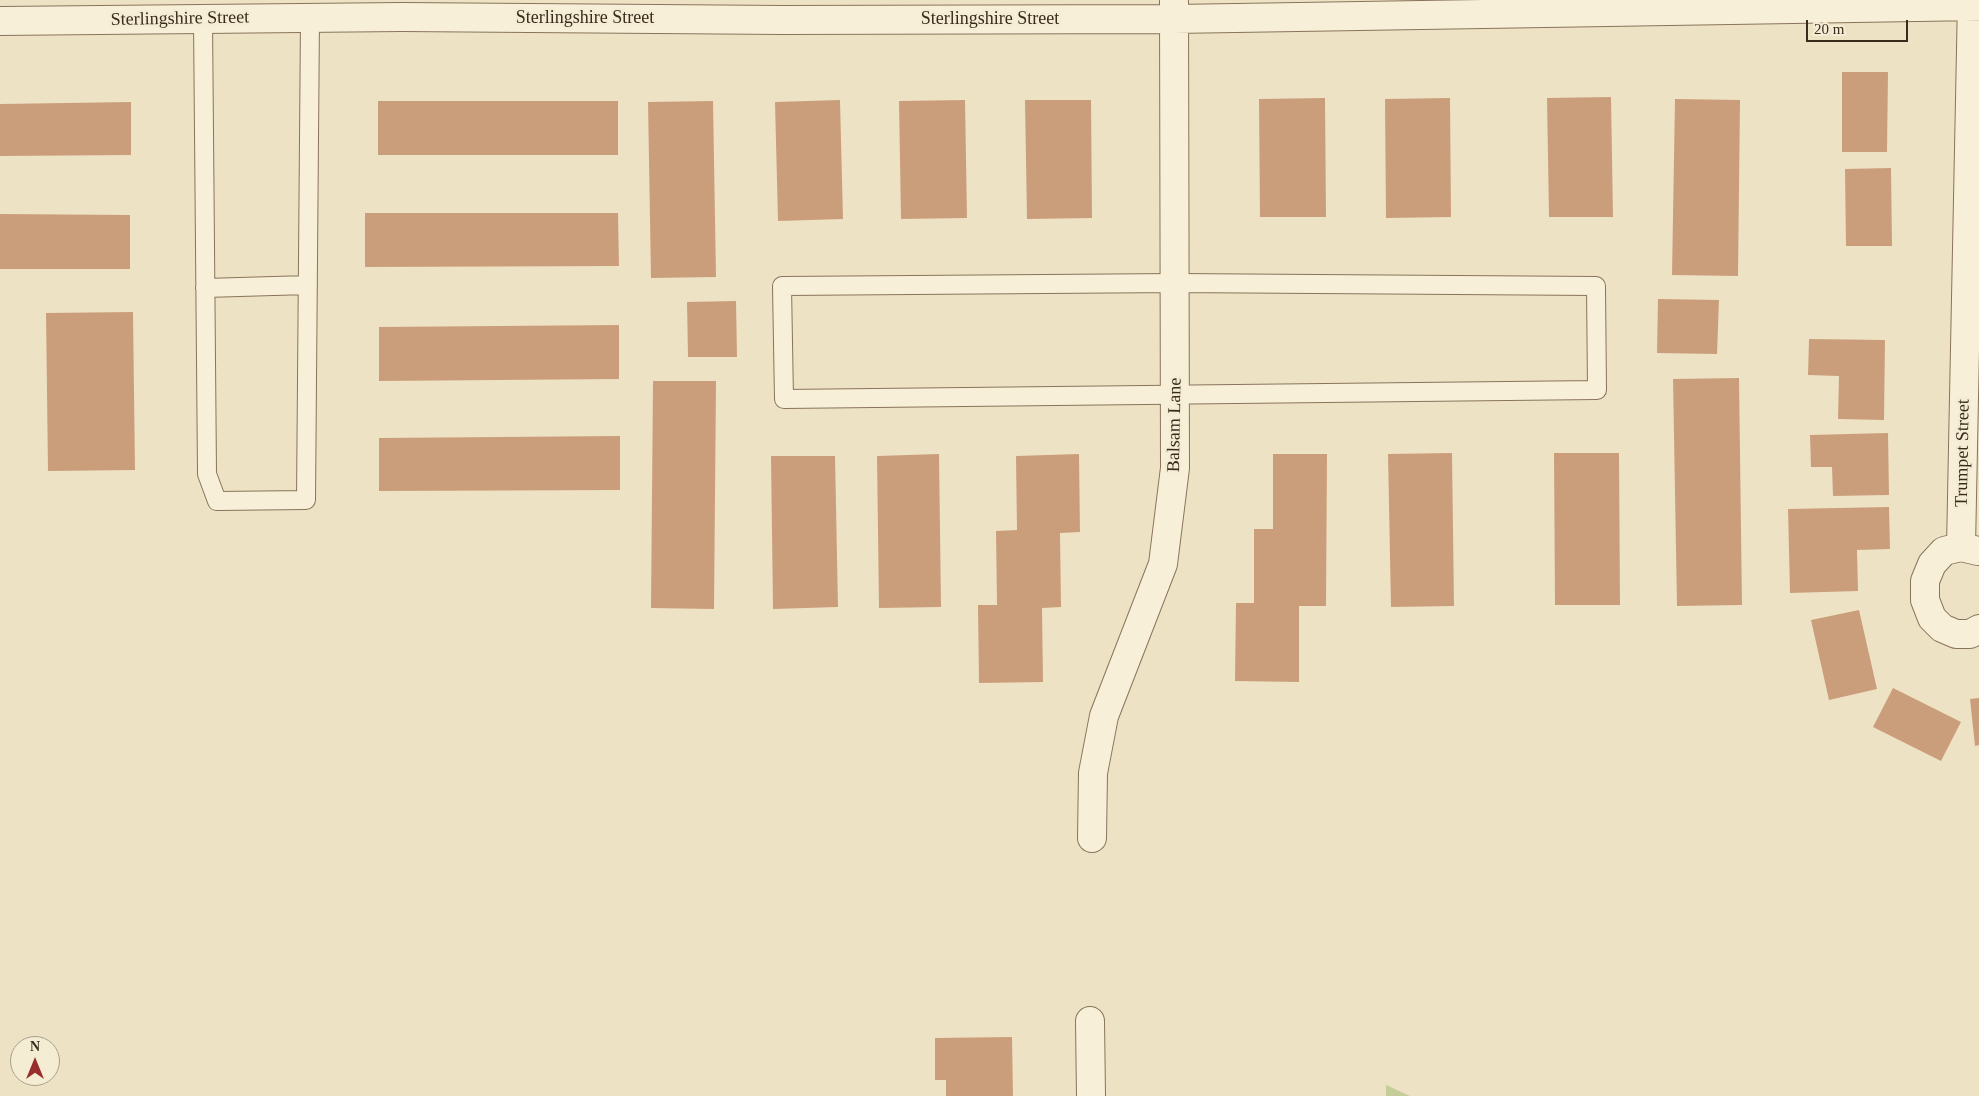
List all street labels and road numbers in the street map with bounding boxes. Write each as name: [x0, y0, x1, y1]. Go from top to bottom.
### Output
street label: Sterlingshire Street: [111, 7, 249, 31]
street label: Sterlingshire Street: [516, 7, 654, 29]
street label: Sterlingshire Street: [921, 8, 1059, 30]
street label: Balsam Lane: [1163, 378, 1187, 472]
street label: Trumpet Street: [1951, 399, 1975, 507]

